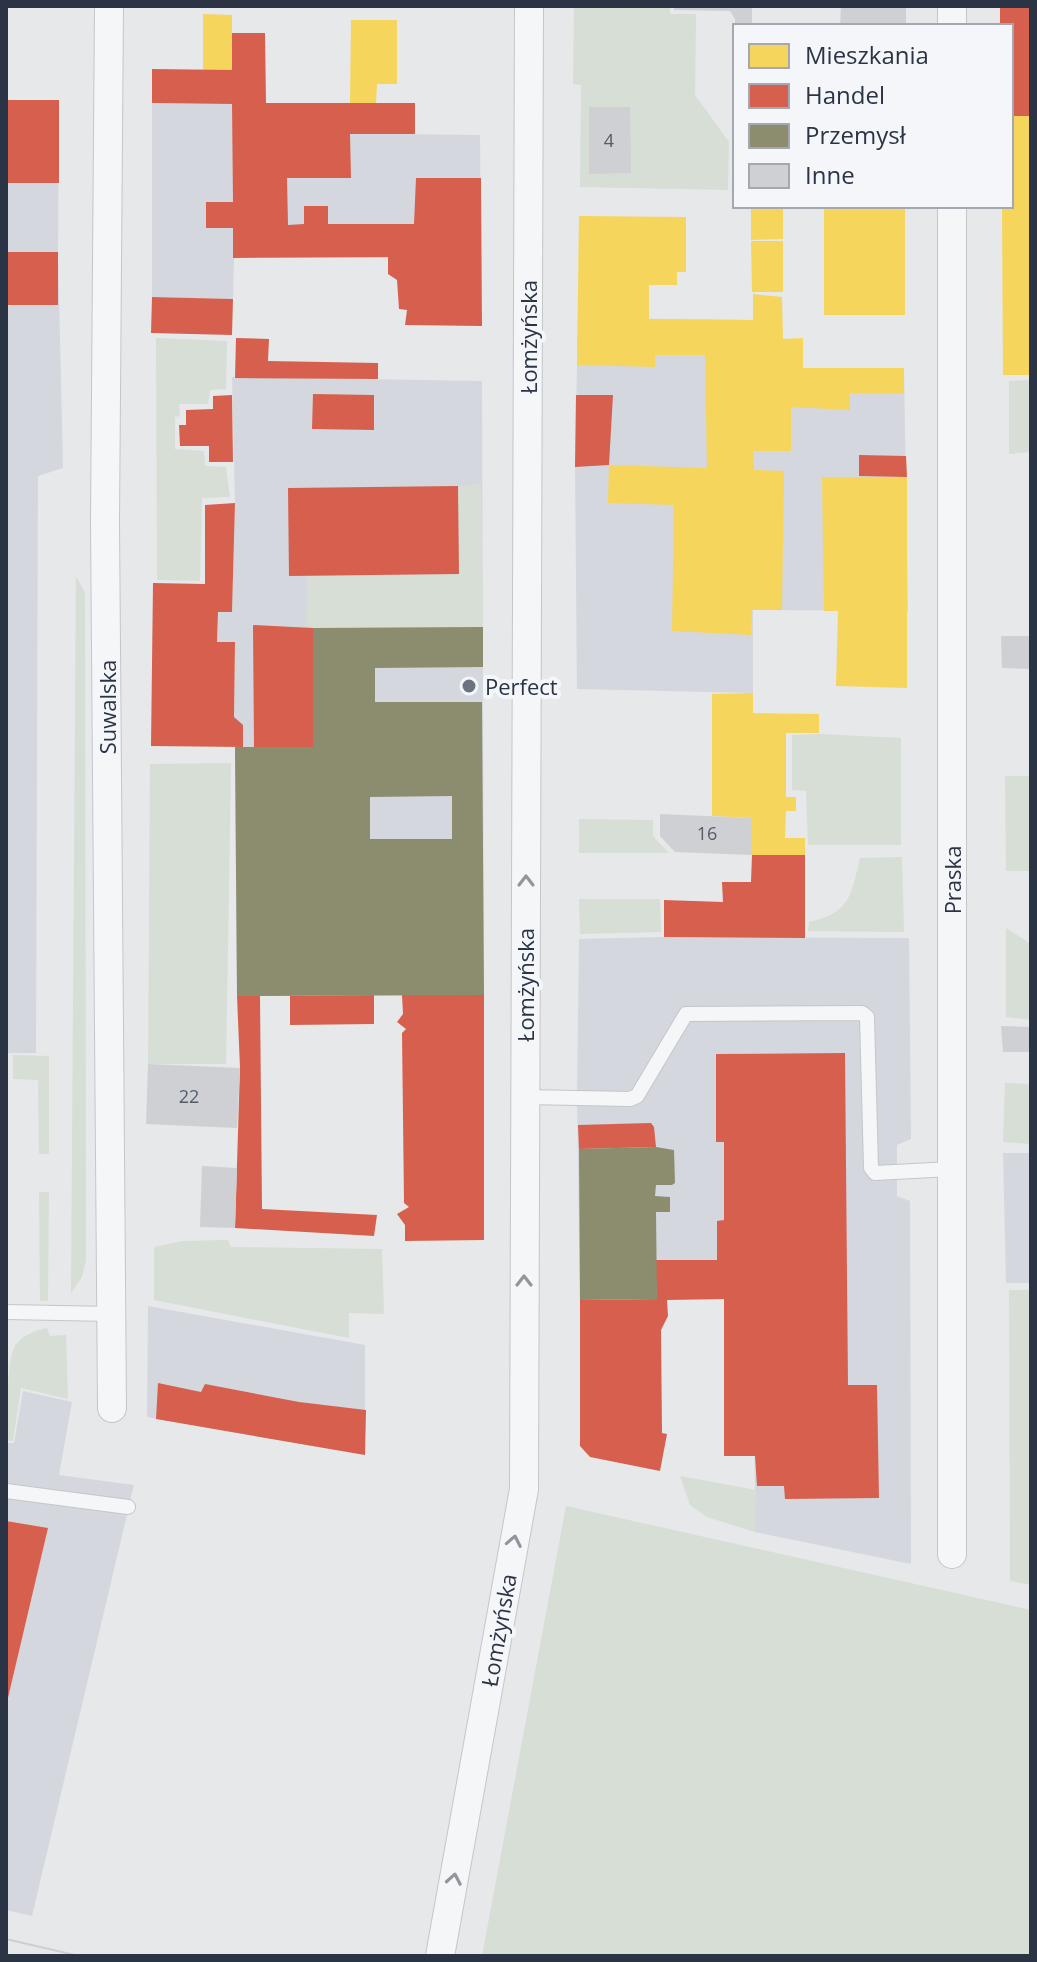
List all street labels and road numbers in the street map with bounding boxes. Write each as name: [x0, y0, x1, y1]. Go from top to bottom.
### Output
street label: Łomżyńska: [513, 280, 543, 394]
street label: Suwalska: [92, 660, 122, 754]
street label: Praska: [937, 846, 967, 914]
street label: Łomżyńska: [510, 928, 540, 1042]
street label: Łomżyńska: [473, 1571, 523, 1689]

